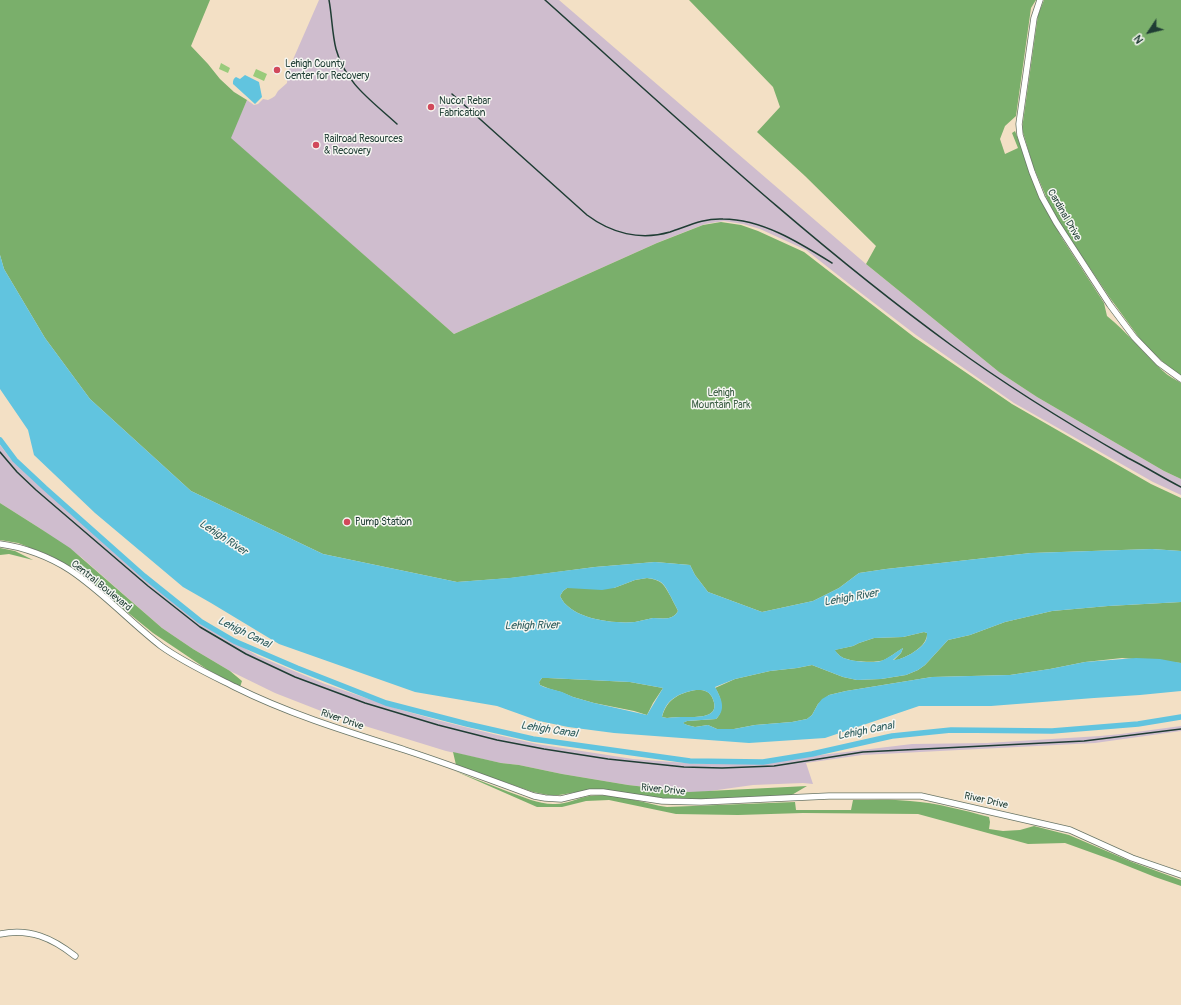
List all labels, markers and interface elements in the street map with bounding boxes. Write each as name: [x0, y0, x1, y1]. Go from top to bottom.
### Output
north arrow: [1129, 12, 1169, 52]
text: N: [1131, 32, 1146, 46]
place label: Lehigh County Center for Recovery: [285, 58, 369, 82]
marker: Lehigh County Center for Recovery: [272, 65, 282, 75]
place label: Nucor Rebar Fabrication: [439, 95, 491, 118]
marker: Nucor Rebar Fabrication: [426, 102, 436, 112]
place label: Railroad Resources & Recovery: [324, 133, 403, 156]
marker: Railroad Resources & Recovery: [311, 140, 321, 150]
street label: Cardinal Drive: [1045, 187, 1083, 243]
park label: Lehigh Mountain Park: [692, 387, 750, 410]
place label: Pump Station: [355, 516, 412, 528]
water label: Lehigh River: [196, 517, 250, 559]
marker: Pump Station: [342, 517, 352, 527]
street label: Central Boulevard: [68, 558, 134, 614]
water label: Lehigh River: [823, 587, 879, 609]
water label: Lehigh Canal: [215, 614, 273, 652]
water label: Lehigh River: [504, 619, 560, 633]
street label: River Drive: [319, 707, 365, 733]
water label: Lehigh Canal: [520, 719, 578, 741]
water label: Lehigh Canal: [836, 719, 896, 743]
street label: River Drive: [640, 782, 686, 798]
street label: River Drive: [963, 790, 1009, 812]

